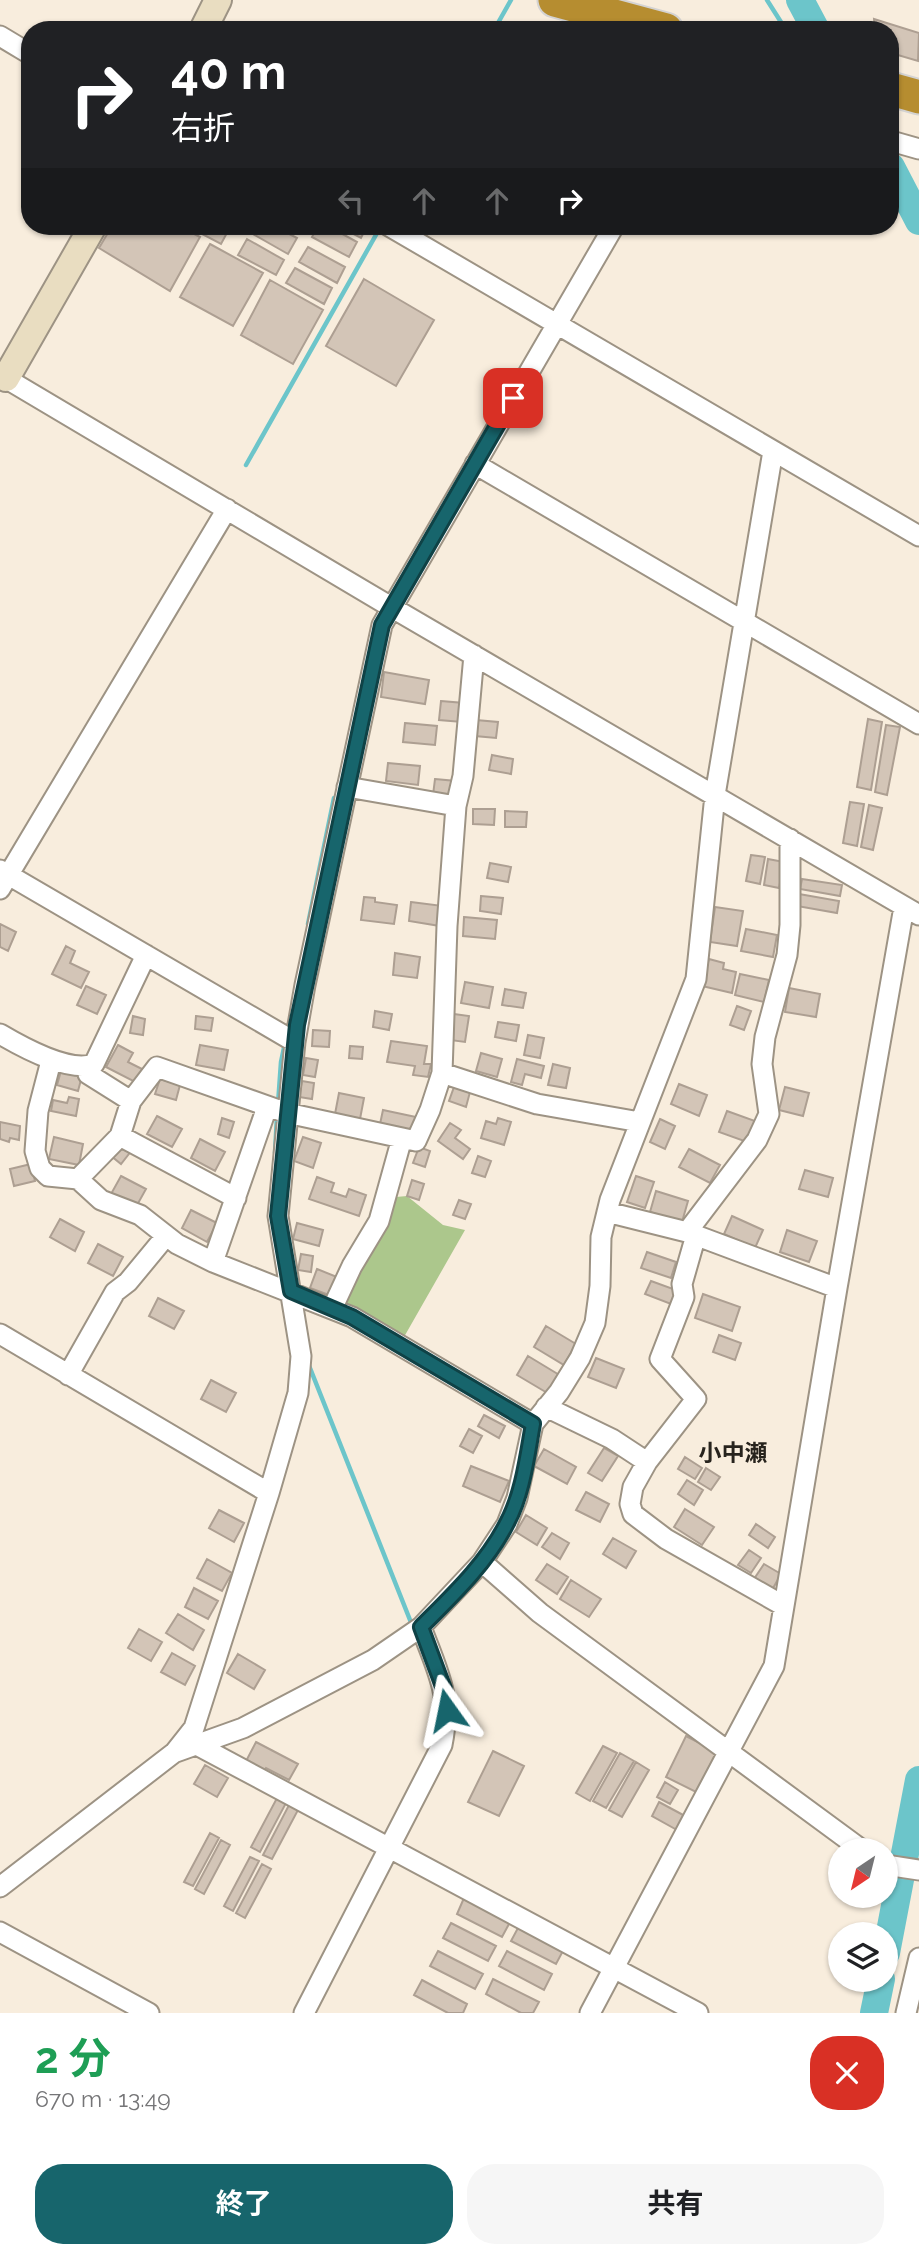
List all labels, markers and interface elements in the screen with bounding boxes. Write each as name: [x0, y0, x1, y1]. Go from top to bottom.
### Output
text: 40 m: [171, 43, 286, 100]
icon: right: [56, 49, 147, 140]
text: 右折: [171, 109, 235, 146]
icon: left: [332, 182, 370, 220]
icon: ahead: [405, 182, 443, 220]
icon: ahead: [478, 182, 516, 220]
icon: right: [551, 182, 589, 220]
pin: [483, 368, 543, 428]
icon: arrive: [494, 379, 532, 417]
district label: 小中瀬: [699, 1439, 768, 1466]
position arrow: [410, 1673, 484, 1747]
north arrow: [828, 1838, 898, 1908]
map controls: [828, 1838, 898, 1992]
button: layers: [828, 1922, 898, 1992]
text: 2 分: [35, 2034, 111, 2083]
button: close: [810, 2036, 884, 2110]
text: 670 m · 13:49: [35, 2085, 171, 2112]
button: 終了: [35, 2164, 453, 2244]
button: 共有: [467, 2164, 884, 2244]

